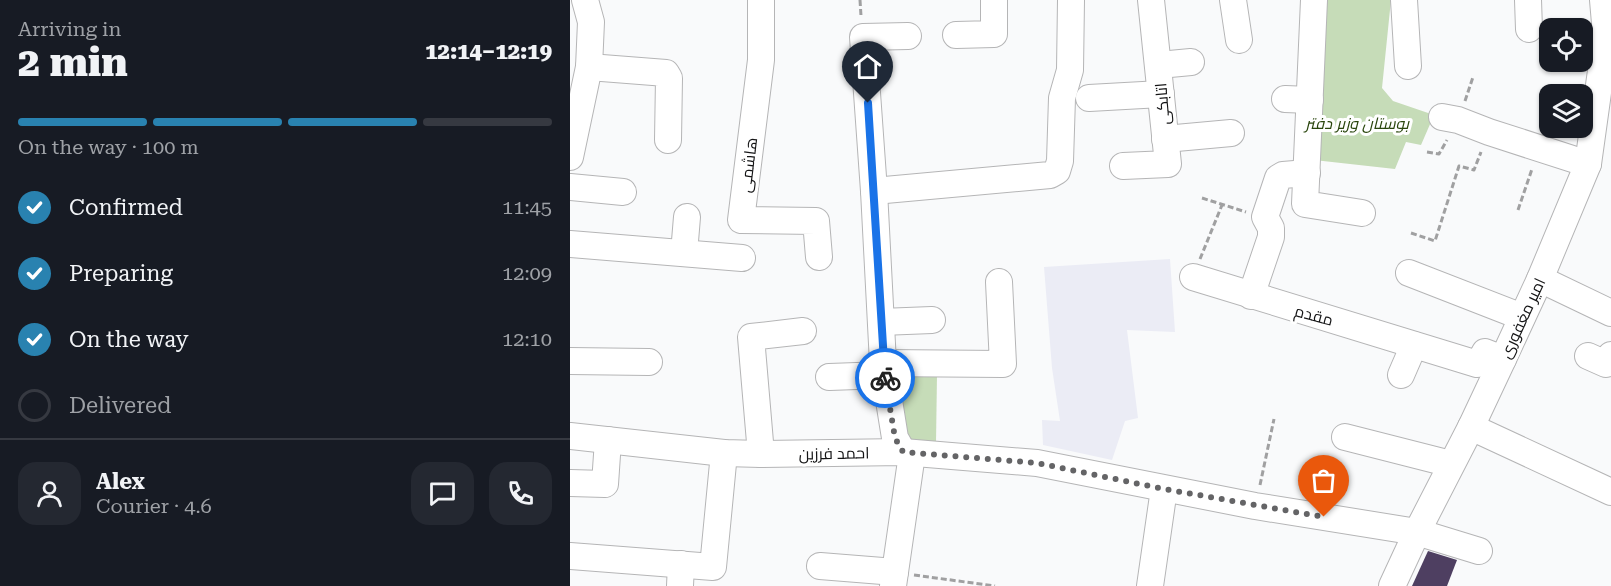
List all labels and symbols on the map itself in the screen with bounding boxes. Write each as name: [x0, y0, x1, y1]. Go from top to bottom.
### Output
pin: [842, 41, 893, 103]
street label: اتابکی: [1151, 82, 1175, 126]
park label: بوستان وزیر دفتر: [1303, 114, 1410, 133]
street label: هاشمی: [736, 136, 762, 194]
street label: امیر مغفوری: [1496, 275, 1550, 362]
street label: مقدم: [1292, 301, 1335, 332]
courier: [855, 348, 915, 408]
street label: احمد فرزین: [798, 443, 870, 465]
pin: [1298, 455, 1349, 517]

